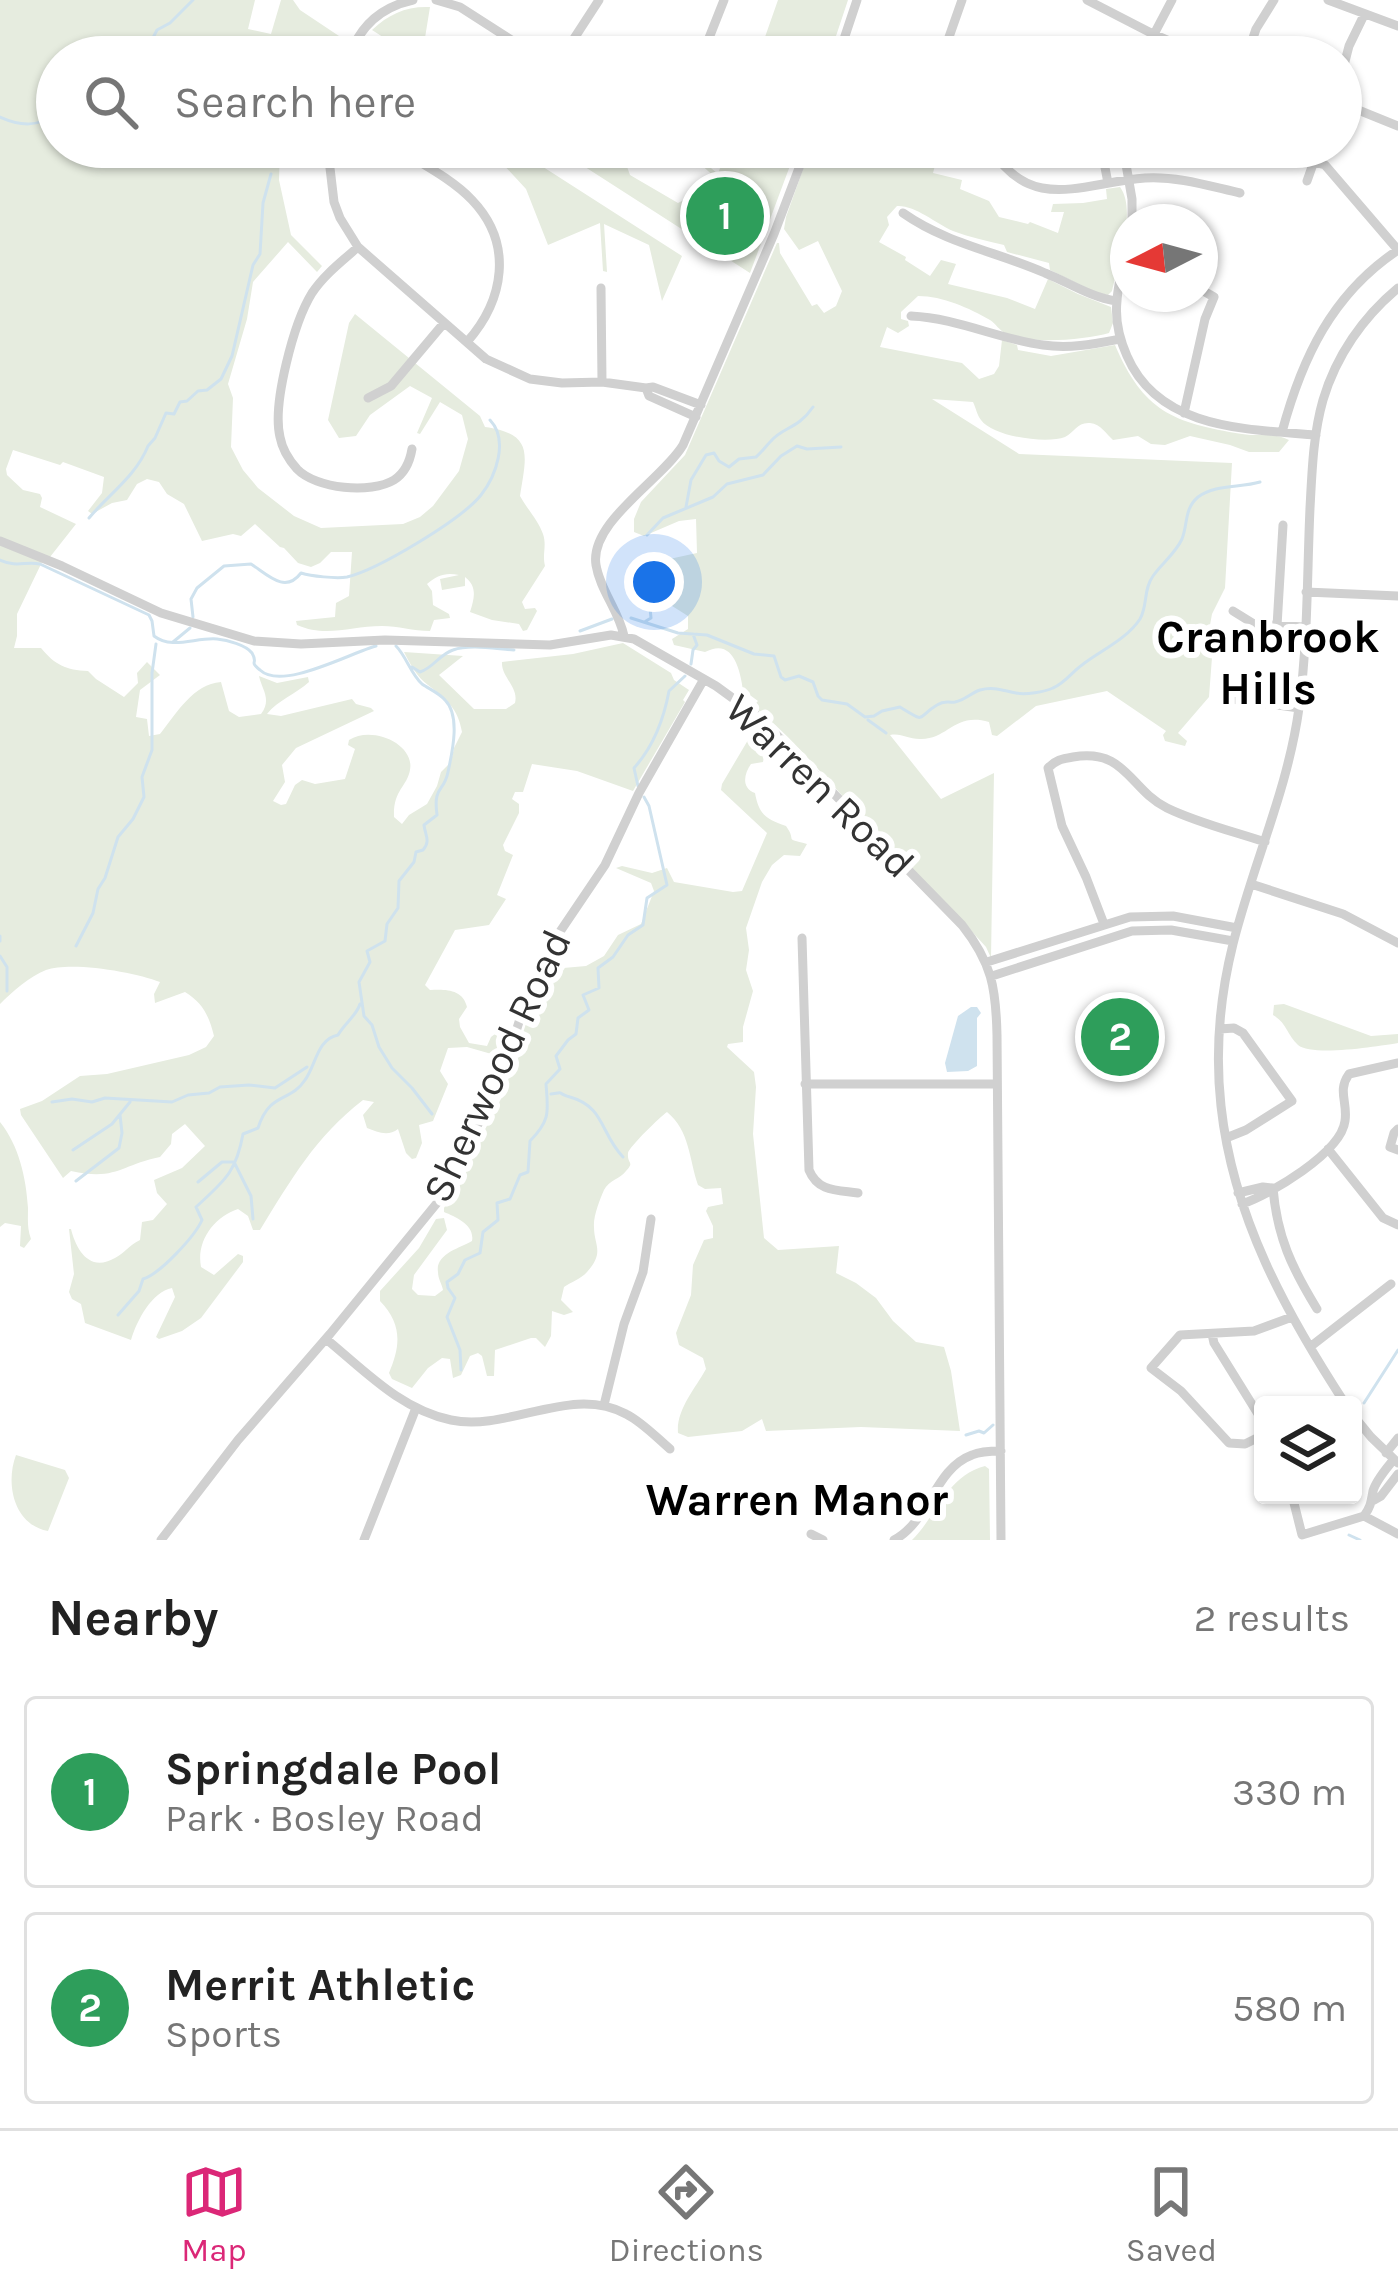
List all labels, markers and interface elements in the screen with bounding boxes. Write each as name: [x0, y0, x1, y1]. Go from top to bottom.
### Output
search box: [36, 36, 1362, 168]
icon: search: [78, 69, 144, 135]
text: Search here: [174, 76, 416, 128]
pin: 1: [686, 171, 764, 261]
north arrow: [1110, 204, 1218, 312]
your location: [624, 552, 684, 612]
district label: Cranbrook Hills: [1156, 611, 1380, 715]
street label: Warren Road: [715, 684, 925, 888]
street label: Sherwood Road: [412, 922, 582, 1210]
pin: 2: [1081, 992, 1159, 1082]
map controls: [1254, 1396, 1362, 1504]
button: layers: [1254, 1396, 1362, 1504]
district label: Warren Manor: [646, 1474, 949, 1526]
text: Nearby: [48, 1588, 218, 1648]
text: 2 results: [1194, 1595, 1350, 1641]
text: Springdale Pool: [165, 1743, 501, 1795]
text: 1: [83, 1769, 97, 1815]
text: 330 m: [1232, 1769, 1347, 1815]
text: Park · Bosley Road: [165, 1795, 484, 1841]
text: Merrit Athletic: [165, 1959, 475, 2011]
text: 2: [78, 1985, 102, 2031]
text: 580 m: [1232, 1985, 1347, 2031]
text: Sports: [165, 2011, 282, 2057]
tab: Map: [181, 2159, 247, 2269]
tab: Directions: [609, 2159, 764, 2269]
tab: Saved: [1126, 2159, 1217, 2269]

